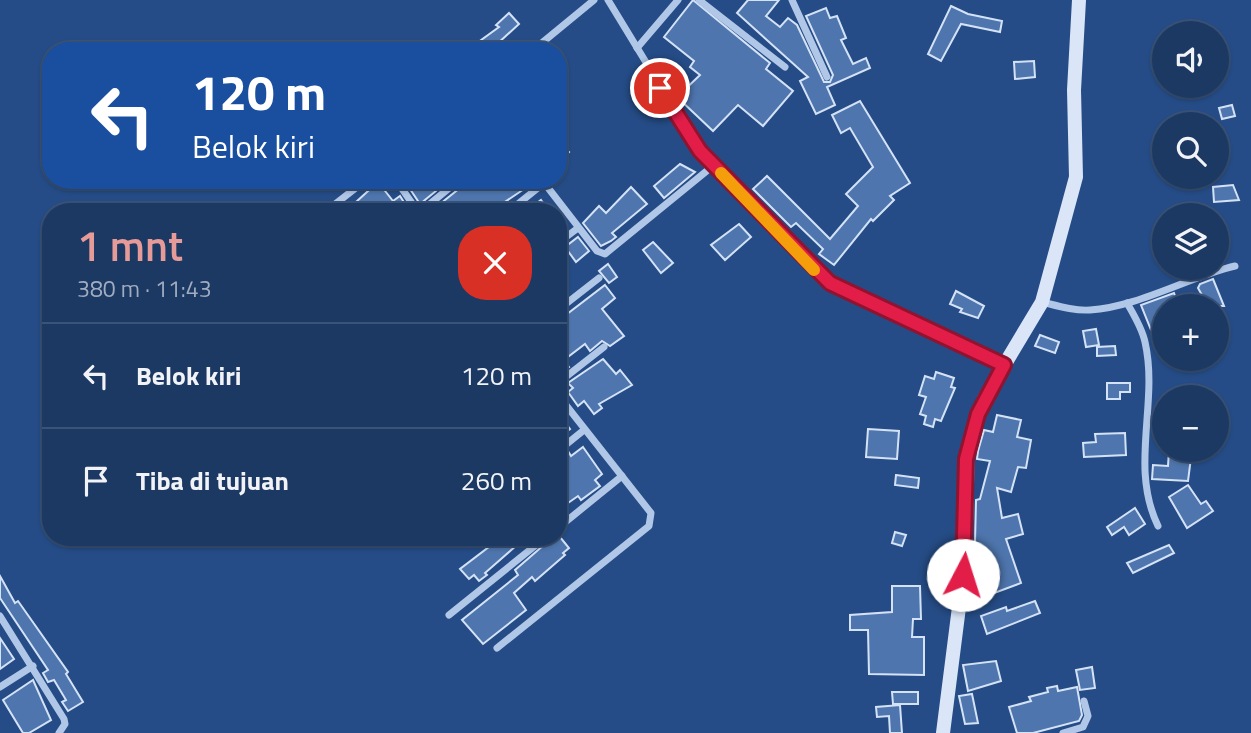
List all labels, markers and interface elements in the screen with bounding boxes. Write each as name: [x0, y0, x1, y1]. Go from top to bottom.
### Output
map controls: [1152, 21, 1229, 462]
button: sound: [1152, 21, 1229, 98]
text: 120 m: [192, 54, 326, 129]
pin: [630, 58, 690, 118]
icon: arrive: [641, 69, 679, 107]
icon: left: [77, 70, 168, 161]
button: search: [1152, 112, 1229, 189]
text: Belok kiri: [192, 122, 315, 170]
button: layers: [1152, 203, 1229, 280]
text: 1 mnt: [77, 213, 183, 277]
button: close: [458, 226, 532, 300]
text: 380 m · 11:43: [77, 271, 212, 306]
button: +: [1152, 294, 1229, 371]
text: Belok kiri: [136, 356, 242, 395]
text: 120 m: [461, 356, 532, 395]
icon: left: [77, 357, 115, 395]
button: −: [1152, 385, 1229, 462]
text: Tiba di tujuan: [136, 461, 289, 500]
text: 260 m: [461, 461, 532, 500]
icon: arrive: [77, 462, 115, 500]
position arrow: [926, 538, 1000, 612]

